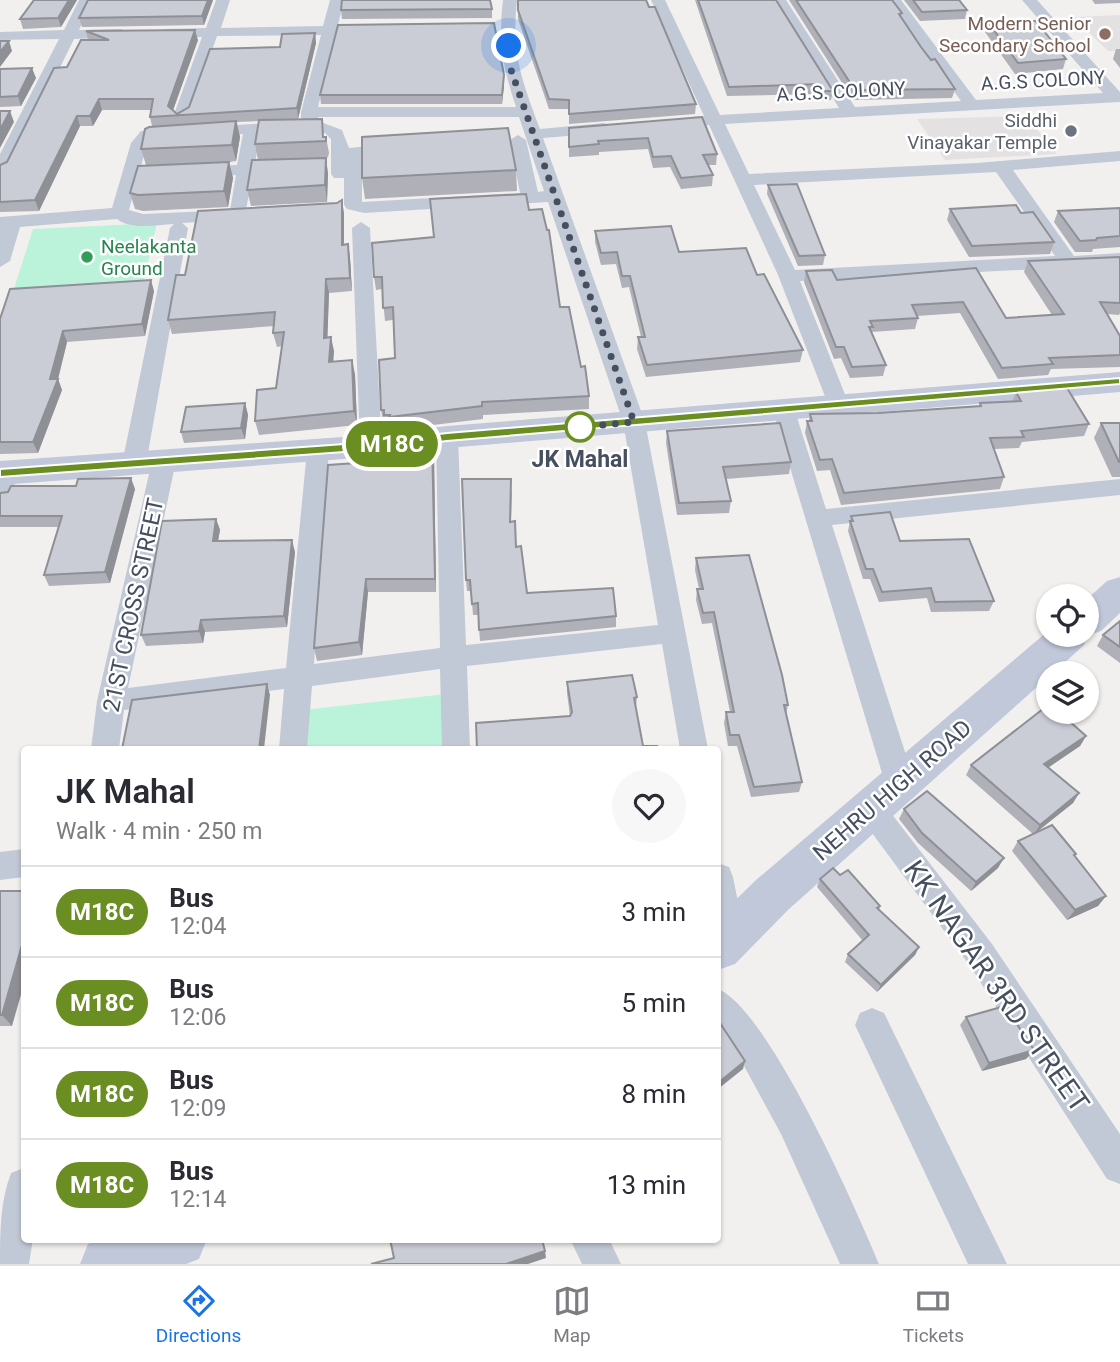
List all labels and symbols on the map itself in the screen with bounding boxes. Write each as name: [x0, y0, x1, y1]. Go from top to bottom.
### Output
place label: Modern Senior Secondary School: [939, 12, 1092, 57]
marker: Modern Senior Secondary School: [1097, 26, 1113, 42]
your location: [491, 28, 526, 63]
street label: A.G.S COLONY: [980, 66, 1106, 95]
street label: A.G.S. COLONY: [776, 77, 907, 106]
place label: Siddhi Vinayakar Temple: [907, 109, 1057, 154]
marker: Siddhi Vinayakar Temple: [1063, 123, 1079, 139]
place label: Neelakanta Ground: [101, 235, 197, 280]
marker: Neelakanta Ground: [79, 249, 95, 265]
marker: JK Mahal: [565, 412, 595, 442]
line badge: M18C: [343, 421, 441, 467]
place label: JK Mahal: [532, 446, 628, 473]
street label: 21ST CROSS STREET: [98, 495, 169, 715]
street label: NEHRU HIGH ROAD: [808, 714, 977, 866]
street label: KK NAGAR 3RD STREET: [897, 854, 1096, 1119]

